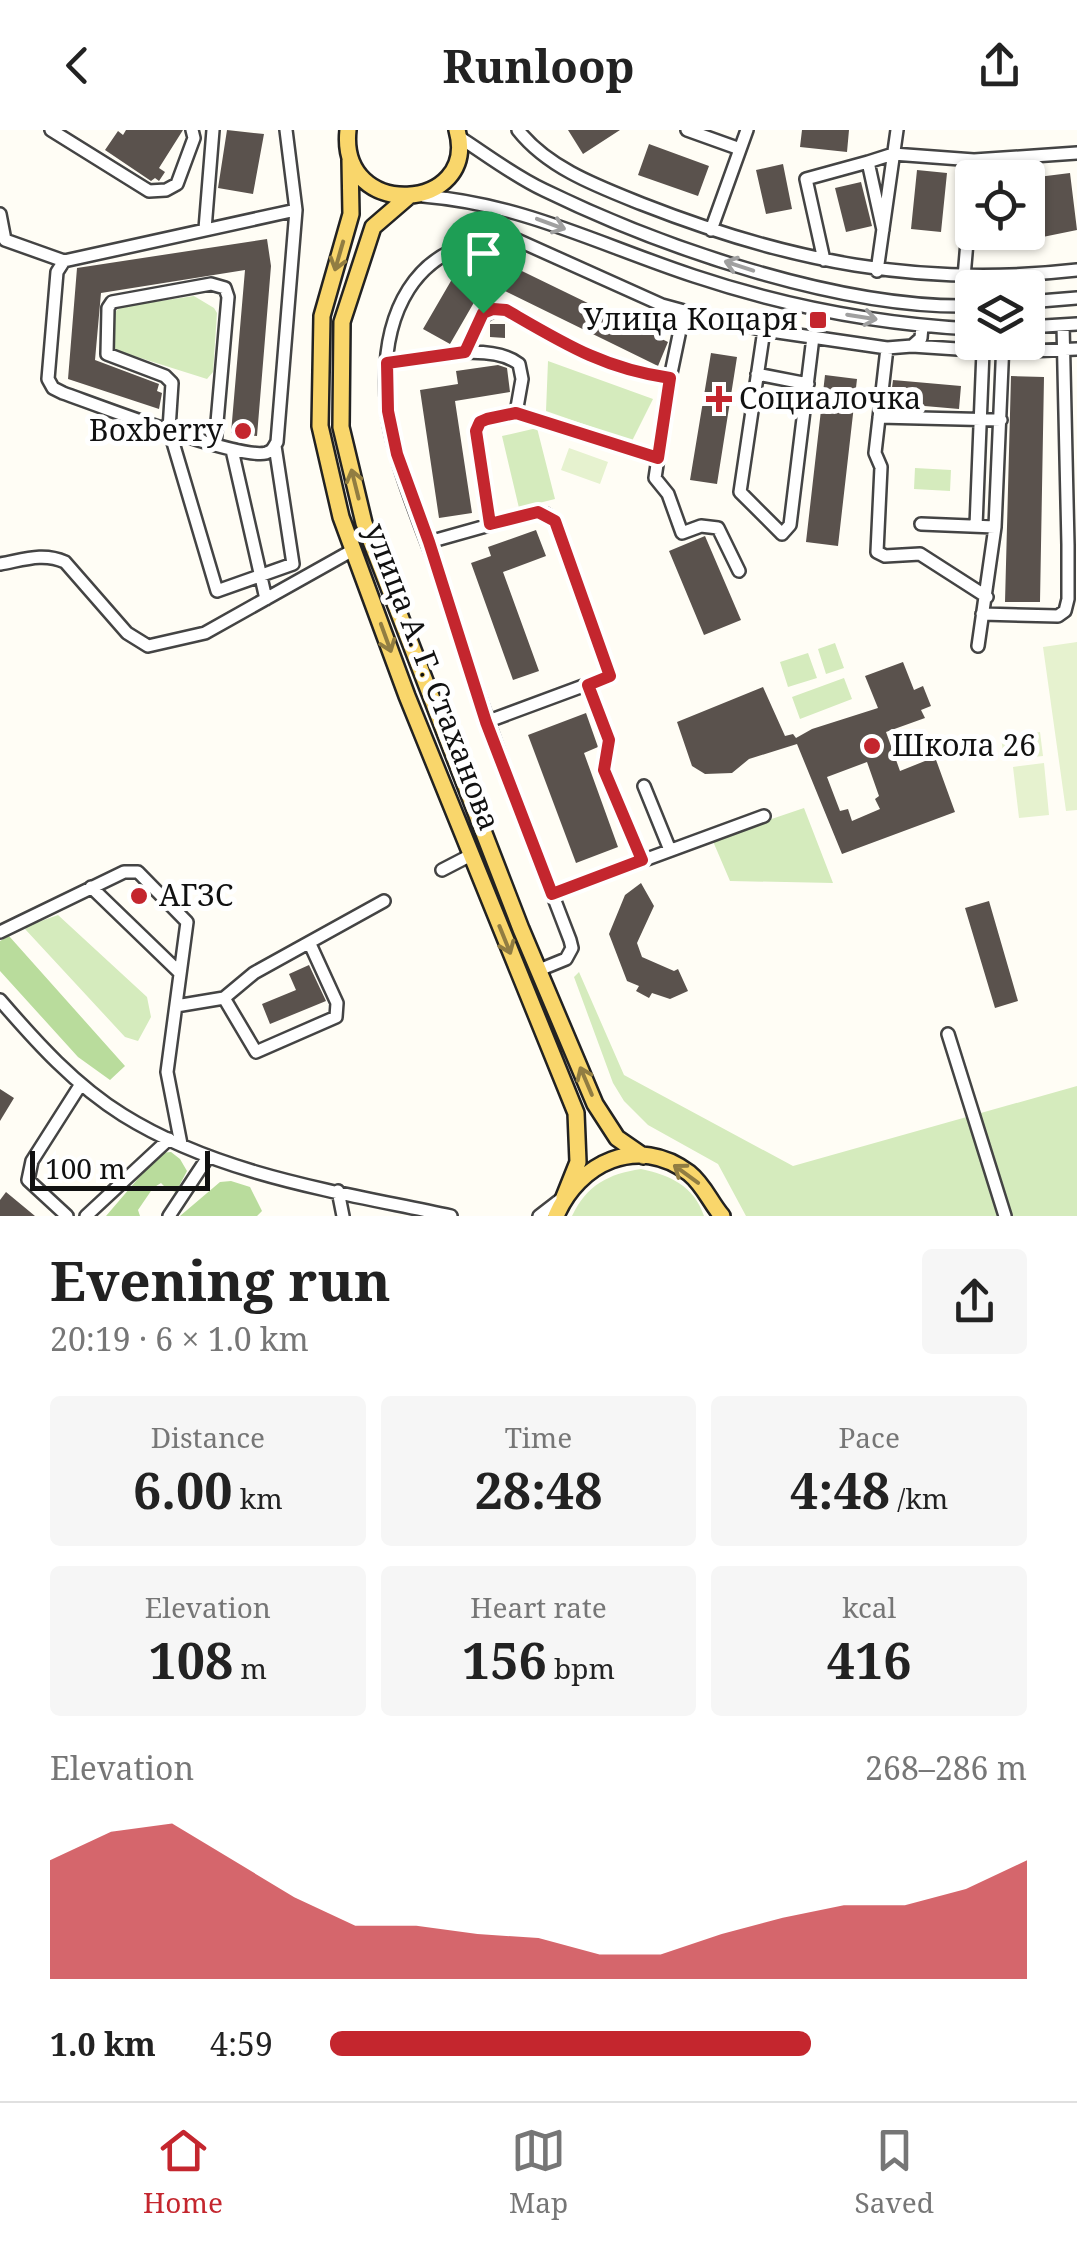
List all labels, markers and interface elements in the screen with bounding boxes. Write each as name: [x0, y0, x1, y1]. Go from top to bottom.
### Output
text: Runloop: [442, 35, 635, 96]
icon: back: [50, 38, 105, 93]
icon: share: [972, 38, 1027, 93]
map controls: [955, 160, 1045, 360]
button: locate: [955, 160, 1045, 250]
pin: [441, 211, 526, 314]
one-way arrow: [535, 216, 566, 234]
icon: arrive: [456, 226, 511, 281]
one-way arrow: [329, 240, 347, 271]
one-way arrow: [724, 256, 755, 274]
button: layers: [955, 270, 1045, 360]
place label: Улица Коцаря: [584, 298, 798, 339]
one-way arrow: [845, 308, 878, 327]
marker: Улица Коцаря: [807, 309, 829, 331]
place label: Социалочка: [739, 377, 921, 418]
marker: Социалочка: [708, 388, 730, 410]
place label: Boxberry: [89, 409, 223, 450]
marker: Boxberry: [232, 420, 254, 442]
one-way arrow: [345, 469, 363, 501]
street label: улица А. Г. Стаханова: [356, 517, 511, 836]
one-way arrow: [378, 622, 396, 653]
place label: Школа 26: [892, 724, 1036, 765]
marker: Школа 26: [861, 735, 883, 757]
place label: АГЗС: [159, 874, 233, 915]
marker: АГЗС: [128, 885, 150, 907]
one-way arrow: [498, 925, 516, 955]
one-way arrow: [575, 1066, 593, 1096]
scale bar: [30, 1146, 210, 1190]
text: 100 m: [45, 1149, 126, 1187]
one-way arrow: [674, 1163, 700, 1185]
text: Evening run: [50, 1242, 391, 1317]
button: share: [922, 1249, 1027, 1354]
text: 20:19 · 6 × 1.0 km: [50, 1317, 309, 1360]
text: Distance: [151, 1418, 265, 1456]
text: Time: [505, 1418, 572, 1456]
text: Pace: [838, 1418, 900, 1456]
text: 6.00: [133, 1456, 232, 1524]
text: 28:48: [474, 1456, 603, 1524]
text: 4:48: [790, 1456, 890, 1524]
text: km: [232, 1479, 283, 1517]
text: /km: [890, 1479, 948, 1517]
text: Elevation: [145, 1588, 271, 1626]
text: Heart rate: [470, 1588, 607, 1626]
text: kcal: [842, 1588, 896, 1626]
text: 108: [149, 1626, 233, 1694]
text: 156: [462, 1626, 547, 1694]
text: 416: [827, 1626, 912, 1694]
text: m: [233, 1649, 267, 1687]
text: bpm: [547, 1649, 615, 1687]
text: Elevation: [50, 1746, 194, 1789]
text: 268–286 m: [865, 1746, 1027, 1789]
text: 1.0 km: [50, 2022, 156, 2065]
text: 4:59: [210, 2022, 273, 2065]
tab: Home: [143, 2123, 223, 2221]
tab: Map: [509, 2123, 568, 2221]
tab: Saved: [855, 2123, 934, 2221]

